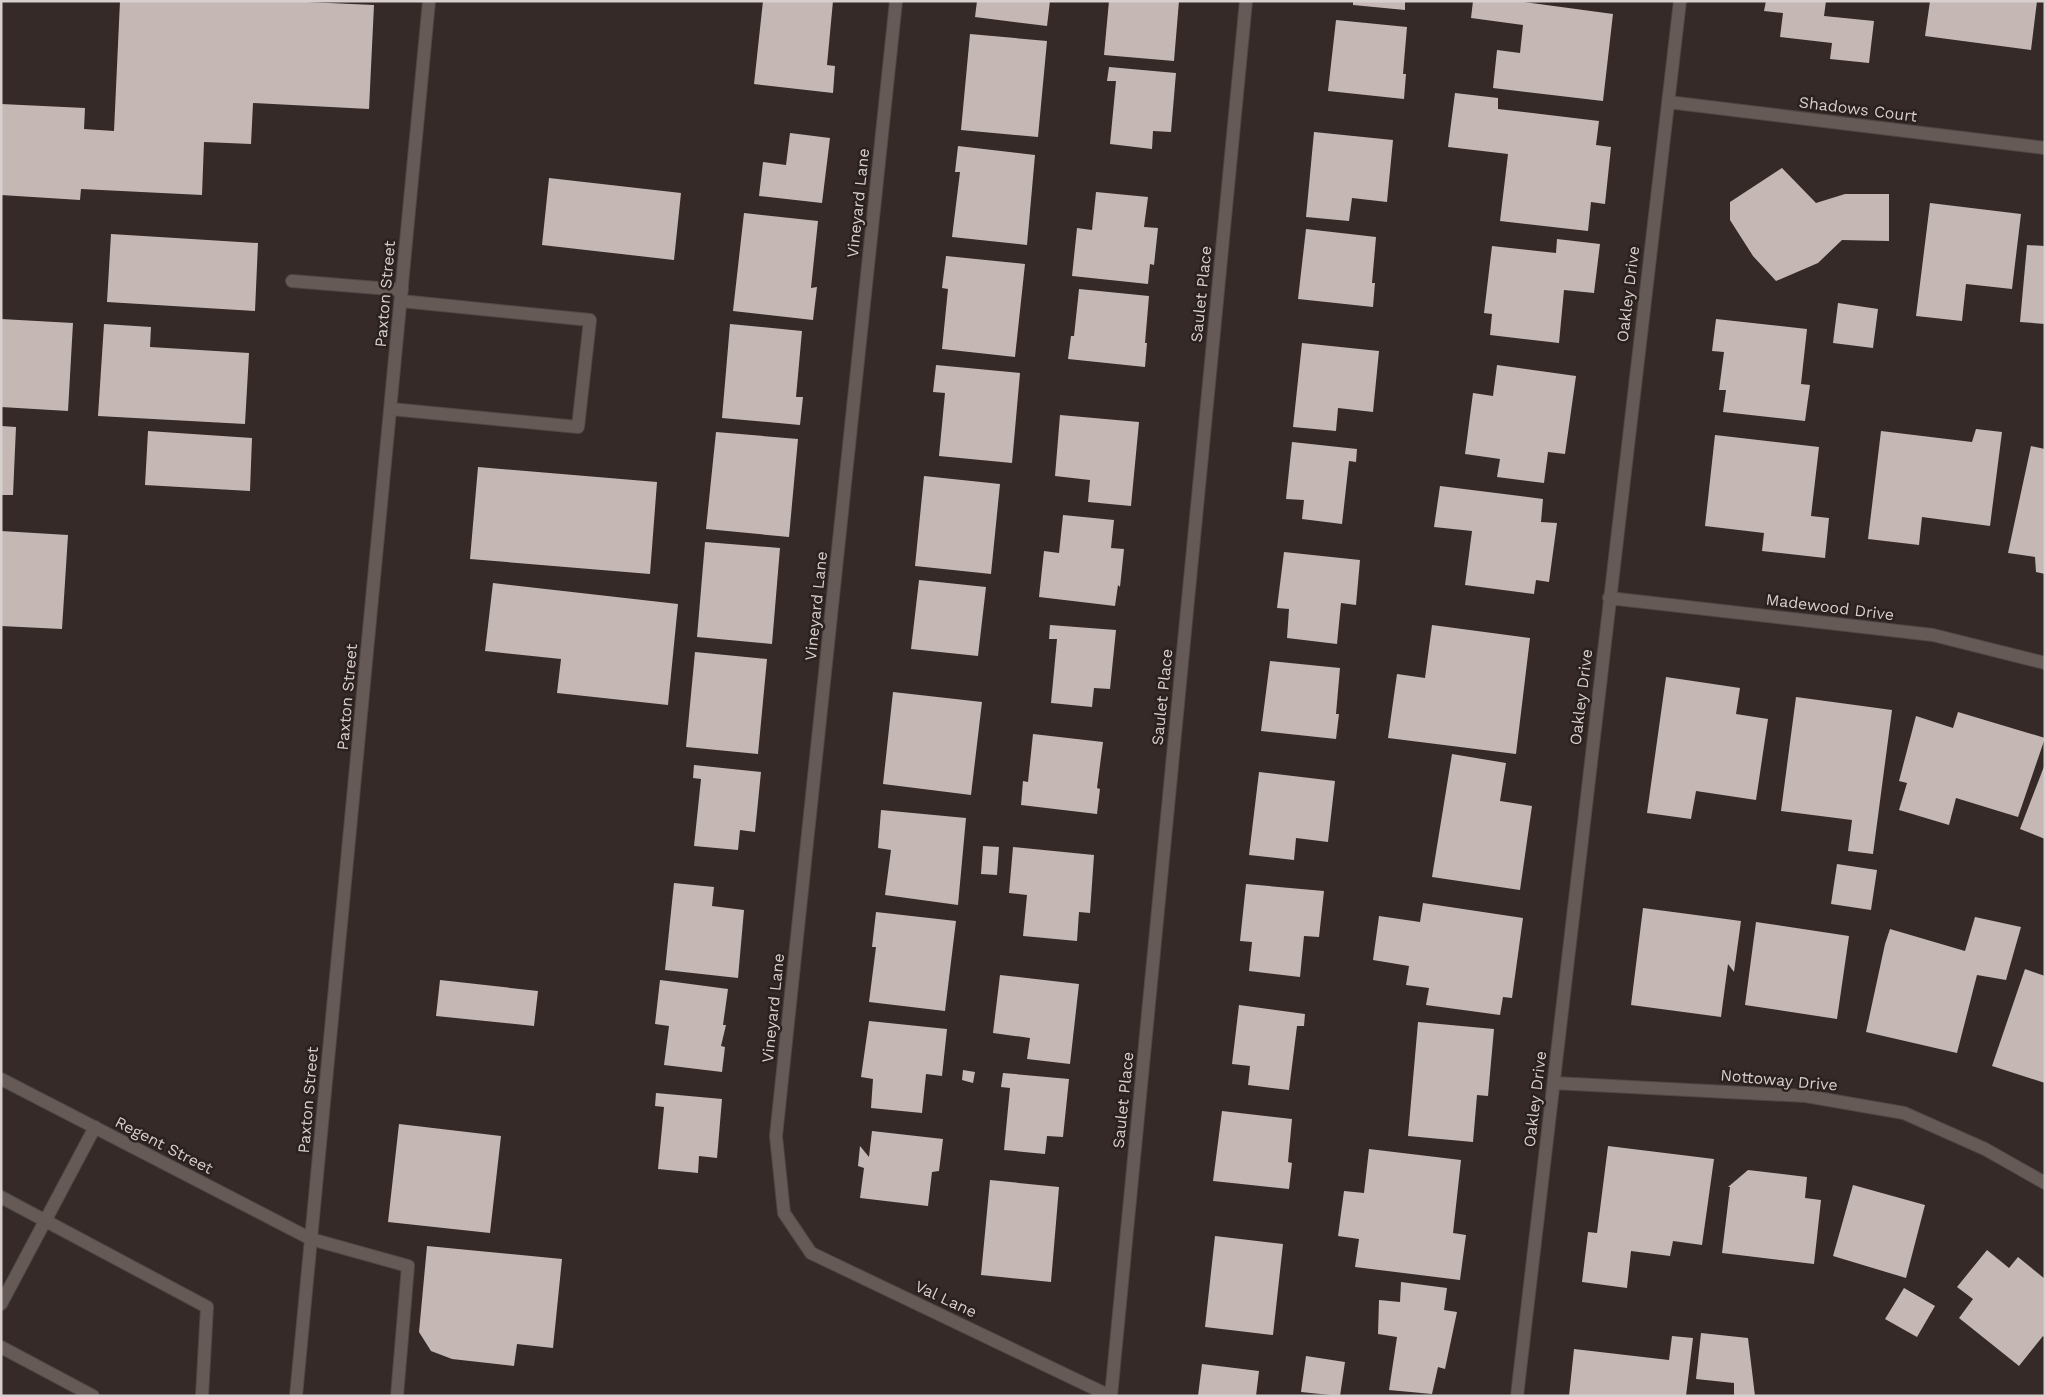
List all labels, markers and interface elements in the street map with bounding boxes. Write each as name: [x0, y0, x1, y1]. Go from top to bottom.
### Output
street label: Shadows Court: [1798, 92, 1918, 126]
street label: Vineyard Lane: [843, 147, 873, 259]
street label: Paxton Street: [371, 239, 399, 348]
street label: Saulet Place: [1186, 245, 1216, 343]
street label: Oakley Drive: [1613, 245, 1643, 343]
street label: Vineyard Lane: [801, 550, 831, 662]
street label: Madewood Drive: [1765, 590, 1895, 624]
street label: Paxton Street: [333, 642, 361, 751]
street label: Saulet Place: [1147, 648, 1177, 746]
street label: Oakley Drive: [1566, 648, 1596, 746]
street label: Vineyard Lane: [758, 952, 788, 1064]
street label: Paxton Street: [294, 1045, 322, 1154]
street label: Oakley Drive: [1520, 1050, 1550, 1148]
street label: Saulet Place: [1108, 1051, 1138, 1149]
street label: Nottoway Drive: [1720, 1065, 1838, 1095]
street label: Regent Street: [112, 1112, 216, 1178]
street label: Val Lane: [912, 1276, 980, 1322]

